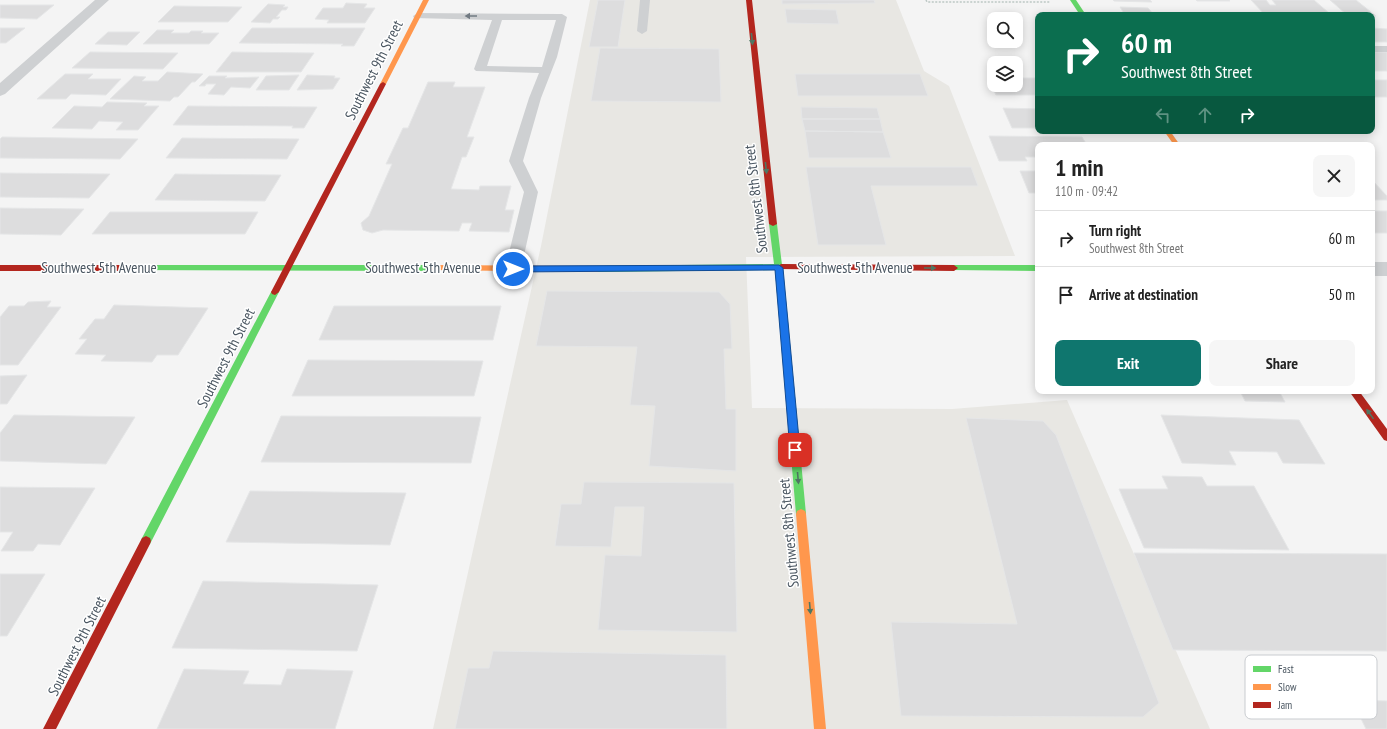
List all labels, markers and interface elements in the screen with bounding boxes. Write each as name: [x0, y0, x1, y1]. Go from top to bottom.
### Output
map controls: [987, 12, 1023, 92]
button: search: [987, 12, 1023, 48]
one-way arrow: [464, 13, 477, 19]
street label: Southwest 9th Street: [340, 17, 407, 123]
text: 60 m: [1121, 24, 1172, 61]
icon: right: [1055, 28, 1107, 80]
one-way arrow: [749, 33, 756, 45]
button: layers: [987, 56, 1023, 92]
text: Southwest 8th Street: [1121, 60, 1252, 83]
icon: left: [1152, 104, 1174, 126]
icon: ahead: [1194, 104, 1216, 126]
icon: right: [1236, 104, 1258, 126]
street label: Southwest 8th Street: [739, 144, 772, 254]
text: 1 min: [1055, 152, 1103, 183]
button: close: [1313, 155, 1355, 197]
one-way arrow: [763, 162, 770, 174]
text: 110 m · 09:42: [1055, 183, 1118, 200]
text: Turn right: [1089, 221, 1141, 240]
icon: right: [1055, 228, 1077, 250]
text: 60 m: [1329, 229, 1355, 248]
text: Southwest 8th Street: [1089, 240, 1184, 257]
position arrow: [492, 248, 534, 290]
street label: Southwest 5th Avenue: [41, 258, 157, 277]
street label: Southwest 5th Avenue: [365, 258, 481, 277]
street label: Southwest 5th Avenue: [797, 258, 913, 277]
one-way arrow: [924, 265, 937, 271]
icon: arrive: [1055, 284, 1077, 306]
text: Arrive at destination: [1089, 285, 1198, 304]
text: 50 m: [1329, 285, 1355, 304]
street label: Southwest 9th Street: [192, 305, 259, 411]
button: Exit: [1055, 340, 1201, 386]
button: Share: [1209, 340, 1355, 386]
one-way arrow: [1366, 409, 1374, 420]
pin: [778, 433, 812, 467]
icon: arrive: [784, 439, 806, 461]
one-way arrow: [794, 472, 801, 484]
street label: Southwest 8th Street: [774, 478, 803, 588]
street label: Southwest 9th Street: [43, 593, 110, 699]
one-way arrow: [807, 602, 813, 614]
legend: [1245, 655, 1377, 719]
text: Fast: [1278, 662, 1294, 676]
text: Slow: [1278, 680, 1297, 694]
text: Jam: [1277, 698, 1292, 712]

